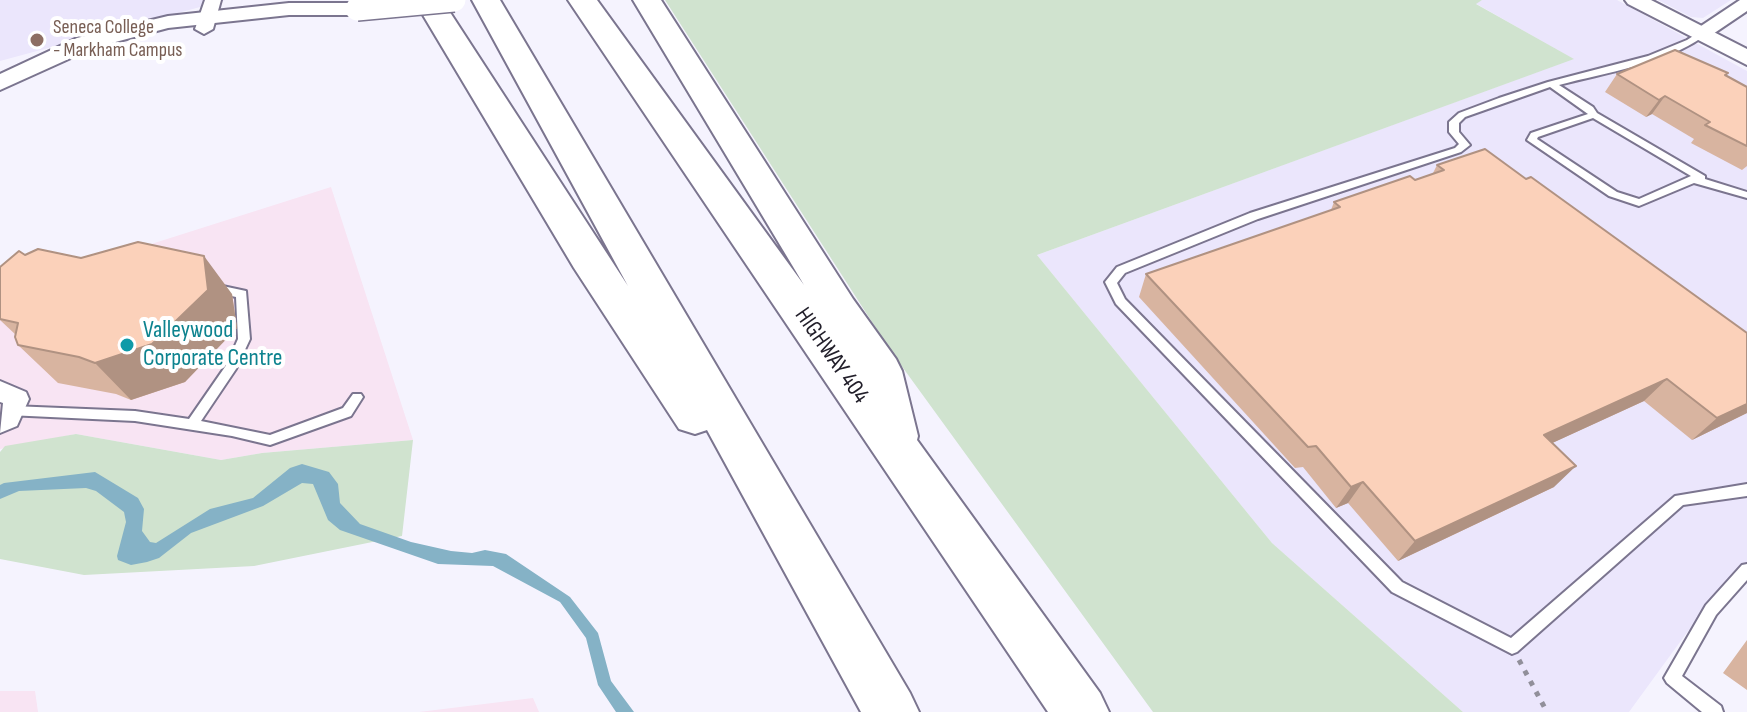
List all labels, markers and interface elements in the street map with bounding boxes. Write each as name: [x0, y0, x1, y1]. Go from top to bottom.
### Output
place label: Seneca College - Markham Campus: [53, 16, 182, 63]
marker: Seneca College - Markham Campus: [28, 31, 46, 49]
street label: HIGHWAY 404: [788, 303, 874, 409]
place label: Valleywood Corporate Centre: [143, 317, 282, 373]
marker: Valleywood Corporate Centre: [118, 336, 136, 354]

